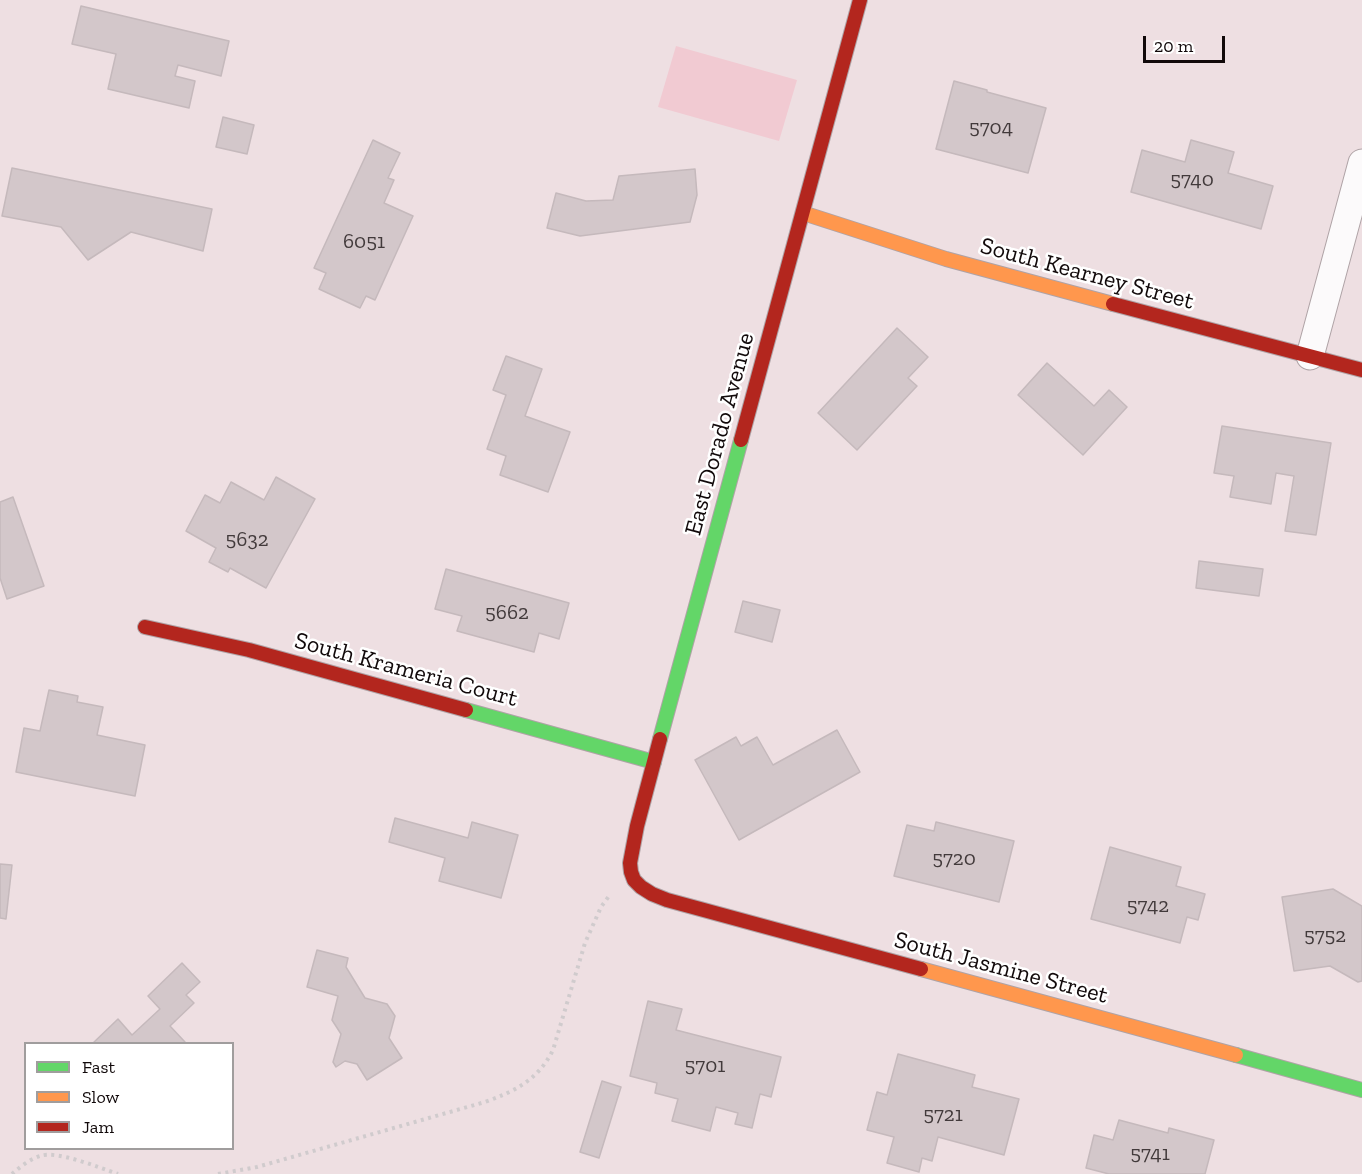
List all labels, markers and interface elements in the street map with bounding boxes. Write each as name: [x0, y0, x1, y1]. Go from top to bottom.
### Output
scale bar: [1146, 24, 1228, 62]
text: 20 m: [1154, 35, 1193, 57]
house number: 5704: [969, 115, 1013, 141]
house number: 5740: [1170, 167, 1214, 193]
house number: 6051: [343, 229, 385, 255]
street label: South Kearney Street: [977, 232, 1197, 316]
street label: East Dorado Avenue: [679, 330, 761, 538]
house number: 5632: [226, 527, 268, 553]
house number: 5662: [485, 600, 529, 626]
street label: South Krameria Court: [291, 626, 521, 714]
house number: 5720: [932, 846, 976, 872]
house number: 5742: [1127, 893, 1169, 919]
house number: 5752: [1304, 923, 1346, 949]
street label: South Jasmine Street: [891, 926, 1111, 1010]
legend: [24, 1042, 234, 1150]
house number: 5701: [685, 1053, 725, 1079]
text: Fast: [82, 1056, 115, 1078]
text: Slow: [82, 1086, 119, 1108]
house number: 5721: [923, 1102, 963, 1128]
text: Jam: [82, 1116, 114, 1138]
house number: 5741: [1130, 1141, 1170, 1167]

